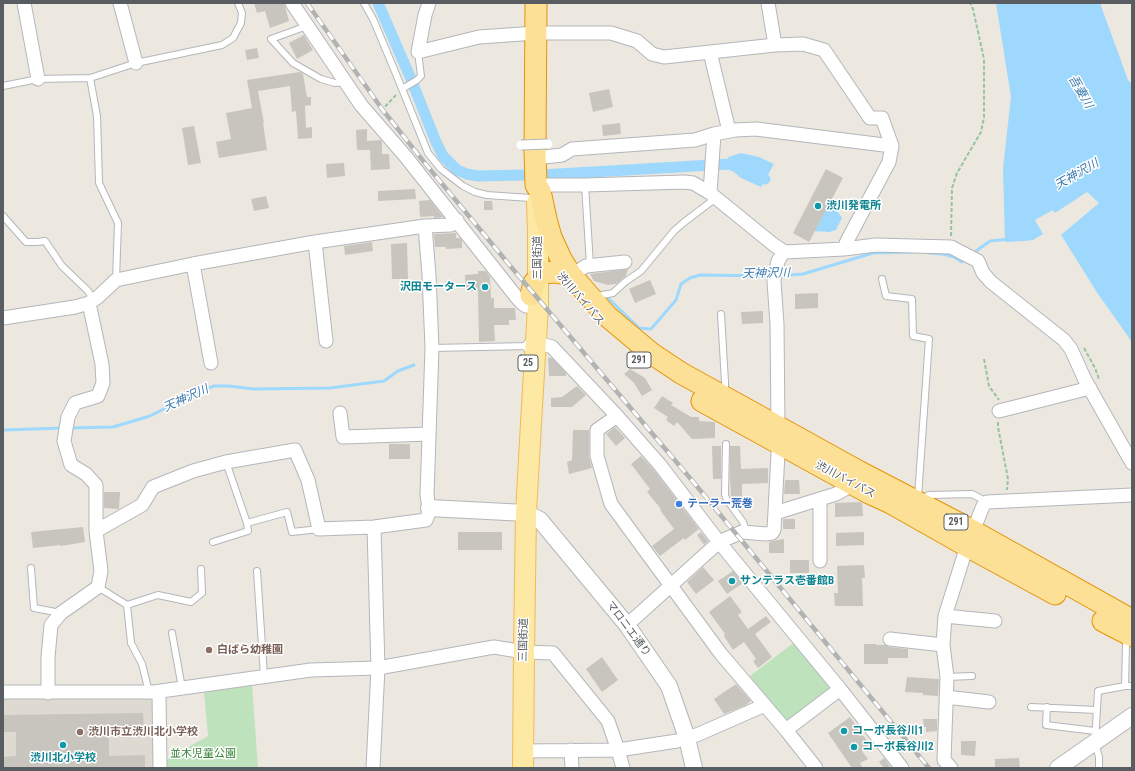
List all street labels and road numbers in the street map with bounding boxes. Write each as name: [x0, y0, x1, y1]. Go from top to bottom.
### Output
street label: 三国街道: [531, 236, 545, 280]
street label: 渋川バイパス: [553, 270, 607, 328]
road number: 291: [627, 352, 651, 368]
road number: 25: [518, 355, 538, 371]
street label: 渋川バイパス: [813, 459, 877, 501]
road number: 291: [944, 514, 968, 530]
street label: マロニエ通り: [603, 599, 653, 659]
street label: 三国街道: [517, 618, 531, 662]

